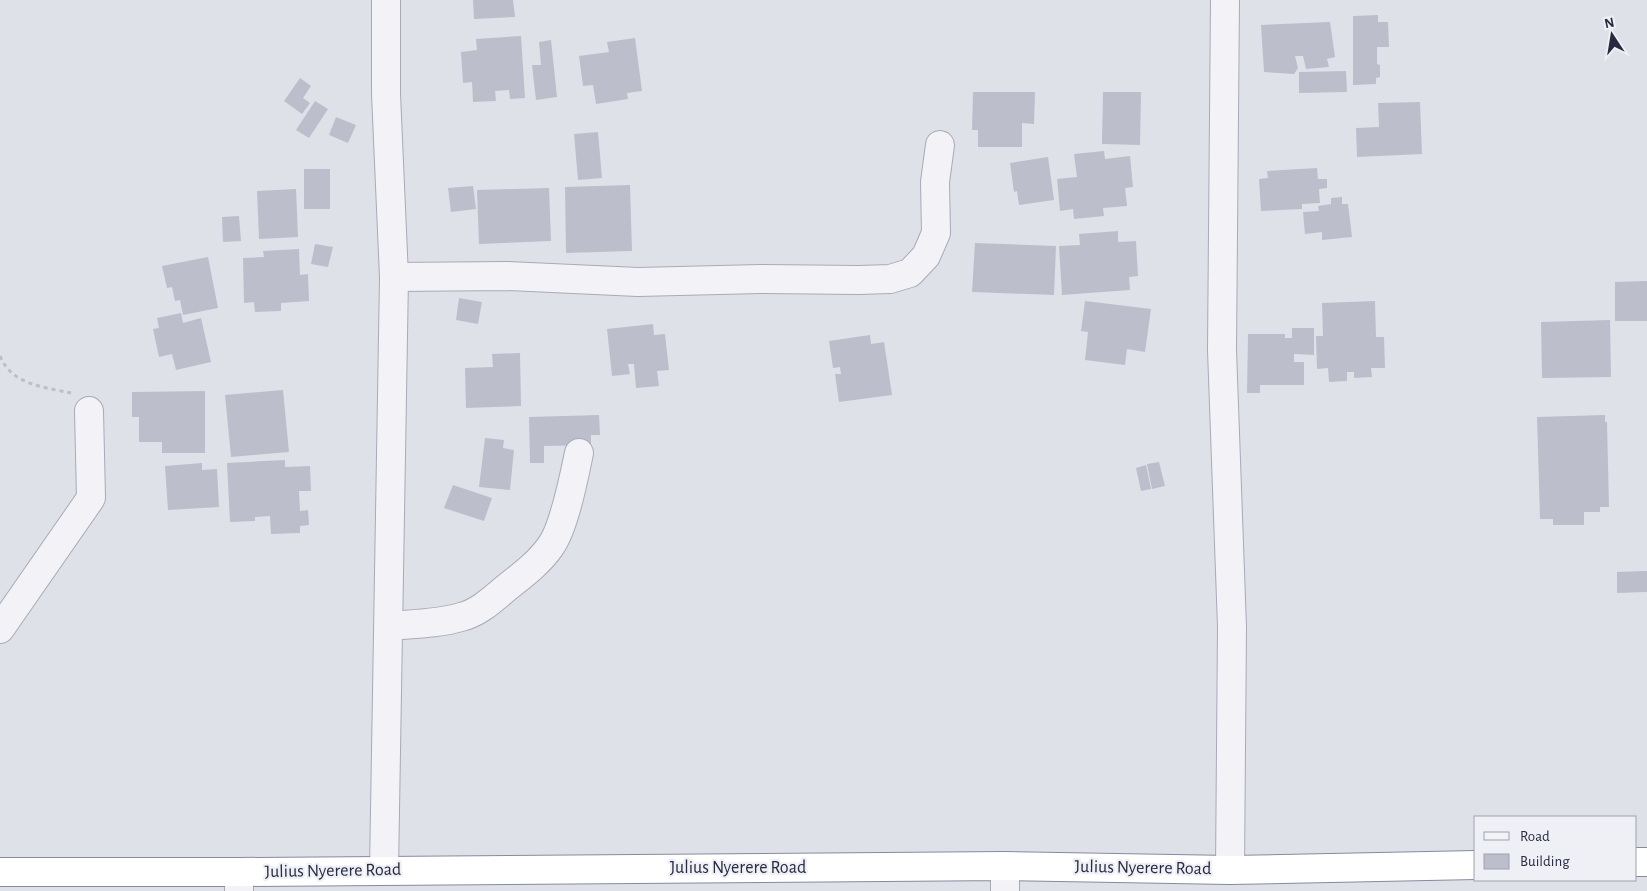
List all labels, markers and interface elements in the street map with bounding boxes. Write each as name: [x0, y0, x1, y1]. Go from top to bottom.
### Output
north arrow: [1587, 10, 1637, 60]
text: N: [1603, 15, 1616, 31]
legend: [1474, 816, 1637, 881]
text: Road: [1520, 829, 1550, 844]
text: Building: [1520, 854, 1570, 869]
street label: Julius Nyerere Road: [1075, 858, 1211, 878]
street label: Julius Nyerere Road: [670, 859, 806, 877]
street label: Julius Nyerere Road: [265, 861, 401, 881]

